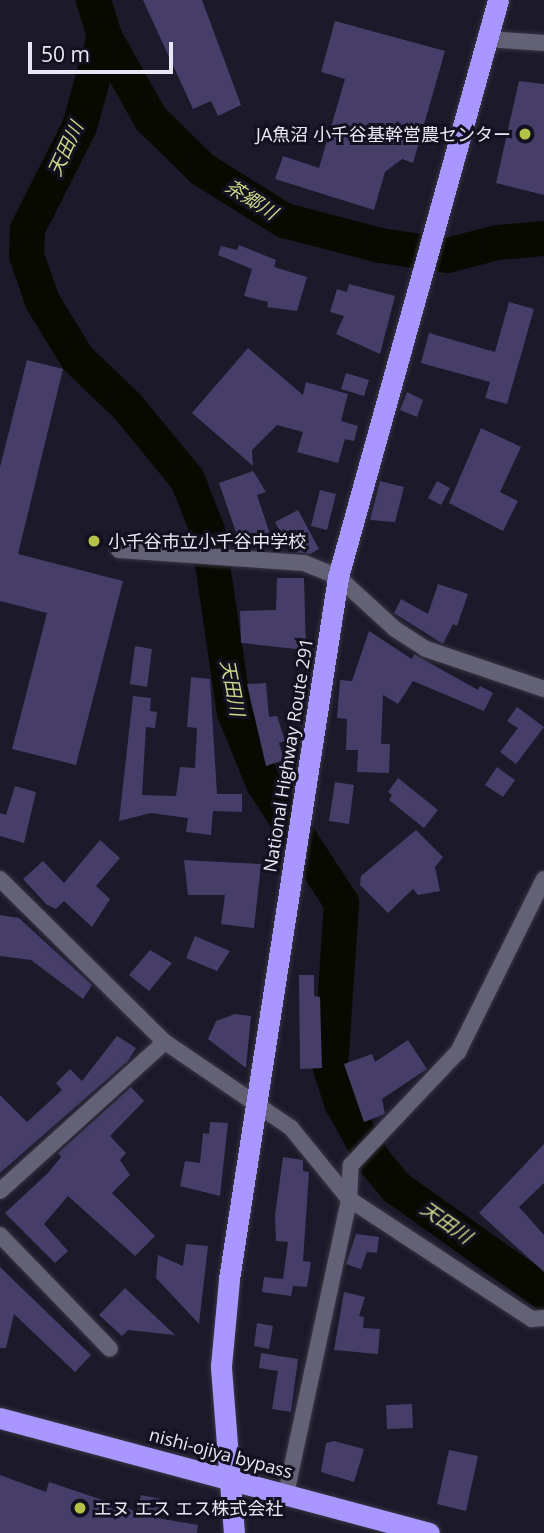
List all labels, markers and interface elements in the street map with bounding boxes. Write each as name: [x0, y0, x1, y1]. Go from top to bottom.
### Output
scale bar: [32, 28, 177, 72]
text: 50 m: [41, 40, 90, 68]
water label: 天田川: [44, 118, 88, 180]
place label: JA魚沼 小千谷基幹営農センター: [256, 123, 511, 145]
marker: JA魚沼 小千谷基幹営農センター: [517, 126, 533, 142]
water label: 茶郷川: [221, 175, 281, 225]
place label: 小千谷市立小千谷中学校: [108, 530, 306, 552]
marker: 小千谷市立小千谷中学校: [86, 533, 102, 549]
street label: National Highway Route 291: [259, 636, 317, 874]
water label: 天田川: [215, 658, 249, 718]
water label: 天田川: [416, 1197, 476, 1249]
street label: nishi-ojiya bypass: [147, 1423, 295, 1483]
place label: エヌ エス エス株式会社: [94, 1497, 283, 1519]
marker: エヌ エス エス株式会社: [72, 1500, 88, 1516]

